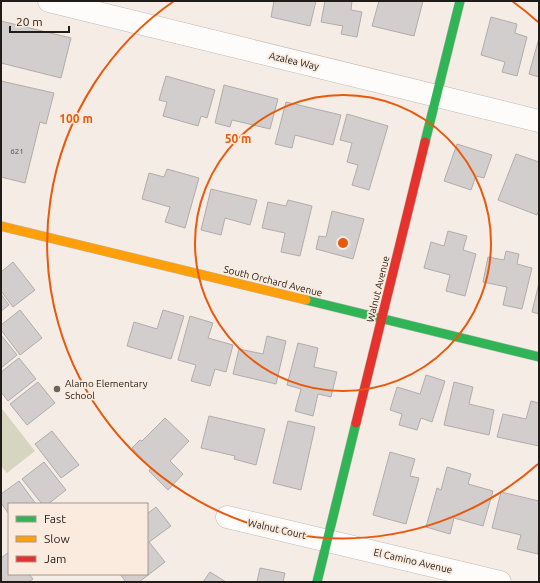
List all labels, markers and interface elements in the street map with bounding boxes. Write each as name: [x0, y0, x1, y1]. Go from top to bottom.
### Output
scale bar: [10, 8, 69, 34]
text: 20 m: [16, 15, 43, 28]
street label: Azalea Way: [268, 50, 320, 72]
text: 100 m: [59, 112, 93, 125]
text: 50 m: [225, 132, 251, 145]
house number: 621: [10, 147, 24, 156]
centre of rings: [336, 236, 350, 250]
street label: Walnut Avenue: [364, 255, 392, 323]
street label: South Orchard Avenue: [222, 263, 324, 299]
place label: Alamo Elementary School: [65, 378, 148, 401]
marker: Alamo Elementary School: [52, 384, 62, 394]
legend: [8, 503, 148, 575]
text: Fast: [44, 512, 66, 525]
street label: Walnut Court: [247, 517, 307, 541]
text: Slow: [44, 532, 70, 545]
street label: El Camino Avenue: [373, 547, 453, 575]
text: Jam: [44, 552, 66, 565]

